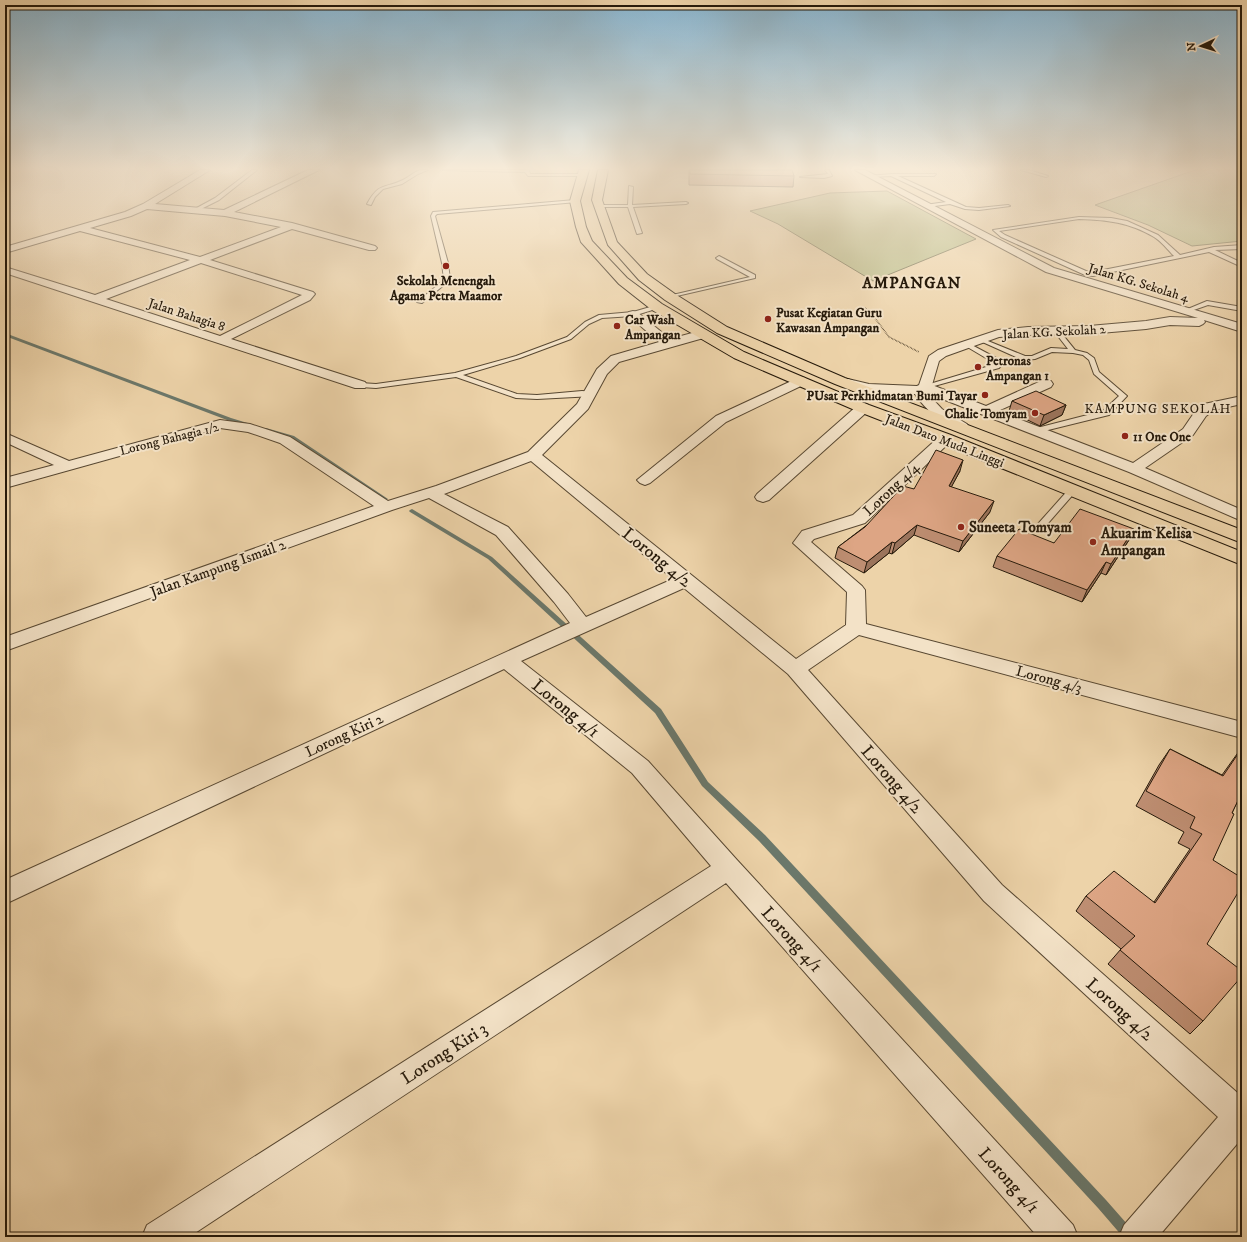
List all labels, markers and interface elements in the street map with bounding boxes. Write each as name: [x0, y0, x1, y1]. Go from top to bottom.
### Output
north arrow: [1181, 26, 1221, 66]
text: N: [1185, 42, 1199, 52]
street label: Jalan KG. Sekolah 4: [1085, 260, 1191, 306]
marker: Sekolah Menengah Agama Petra Maamor: [441, 261, 451, 271]
place label: Sekolah Menengah Agama Petra Maamor: [389, 273, 502, 305]
district label: AMPANGAN: [861, 273, 962, 293]
street label: Jalan Bahagia 8: [145, 295, 227, 335]
place label: Pusat Kegiatan Guru Kawasan Ampangan: [776, 305, 883, 337]
place label: Car Wash Ampangan: [624, 312, 681, 344]
marker: Pusat Kegiatan Guru Kawasan Ampangan: [763, 314, 773, 324]
marker: Car Wash Ampangan: [612, 321, 622, 331]
street label: Jalan KG. Sekolah 2: [1001, 321, 1107, 343]
place label: Petronas Ampangan 1: [985, 353, 1049, 385]
marker: Petronas Ampangan 1: [973, 362, 983, 372]
place label: PUsat Perkhidmatan Bumi Tayar: [807, 388, 977, 405]
marker: PUsat Perkhidmatan Bumi Tayar: [980, 390, 990, 400]
district label: KAMPUNG SEKOLAH: [1085, 401, 1232, 417]
place label: Chalie Tomyam: [945, 406, 1027, 423]
marker: Chalie Tomyam: [1030, 408, 1040, 418]
street label: Jalan Dato Muda Linggi: [882, 410, 1006, 471]
street label: Lorong Bahagia 1/2: [118, 419, 221, 459]
place label: 11 One One: [1133, 429, 1191, 445]
marker: 11 One One: [1120, 431, 1130, 441]
street label: Lorong 4/4: [859, 458, 924, 520]
place label: Suneeta Tomyam: [969, 518, 1072, 537]
marker: Suneeta Tomyam: [956, 522, 966, 532]
street label: Lorong 4/2: [617, 523, 696, 593]
place label: Akuarim Kelisa Ampangan: [1100, 524, 1192, 560]
street label: Jalan Kampung Ismail 2: [146, 535, 289, 603]
marker: Akuarim Kelisa Ampangan: [1088, 537, 1098, 547]
street label: Lorong 4/3: [1014, 662, 1084, 697]
street label: Lorong 4/1: [527, 675, 604, 743]
street label: Lorong Kiri 2: [302, 709, 387, 762]
street label: Lorong 4/2: [856, 741, 927, 818]
street label: Lorong 4/1: [756, 902, 827, 977]
street label: Lorong 4/2: [1081, 974, 1158, 1046]
street label: Lorong Kiri 3: [397, 1018, 492, 1090]
street label: Lorong 4/1: [973, 1143, 1044, 1218]

